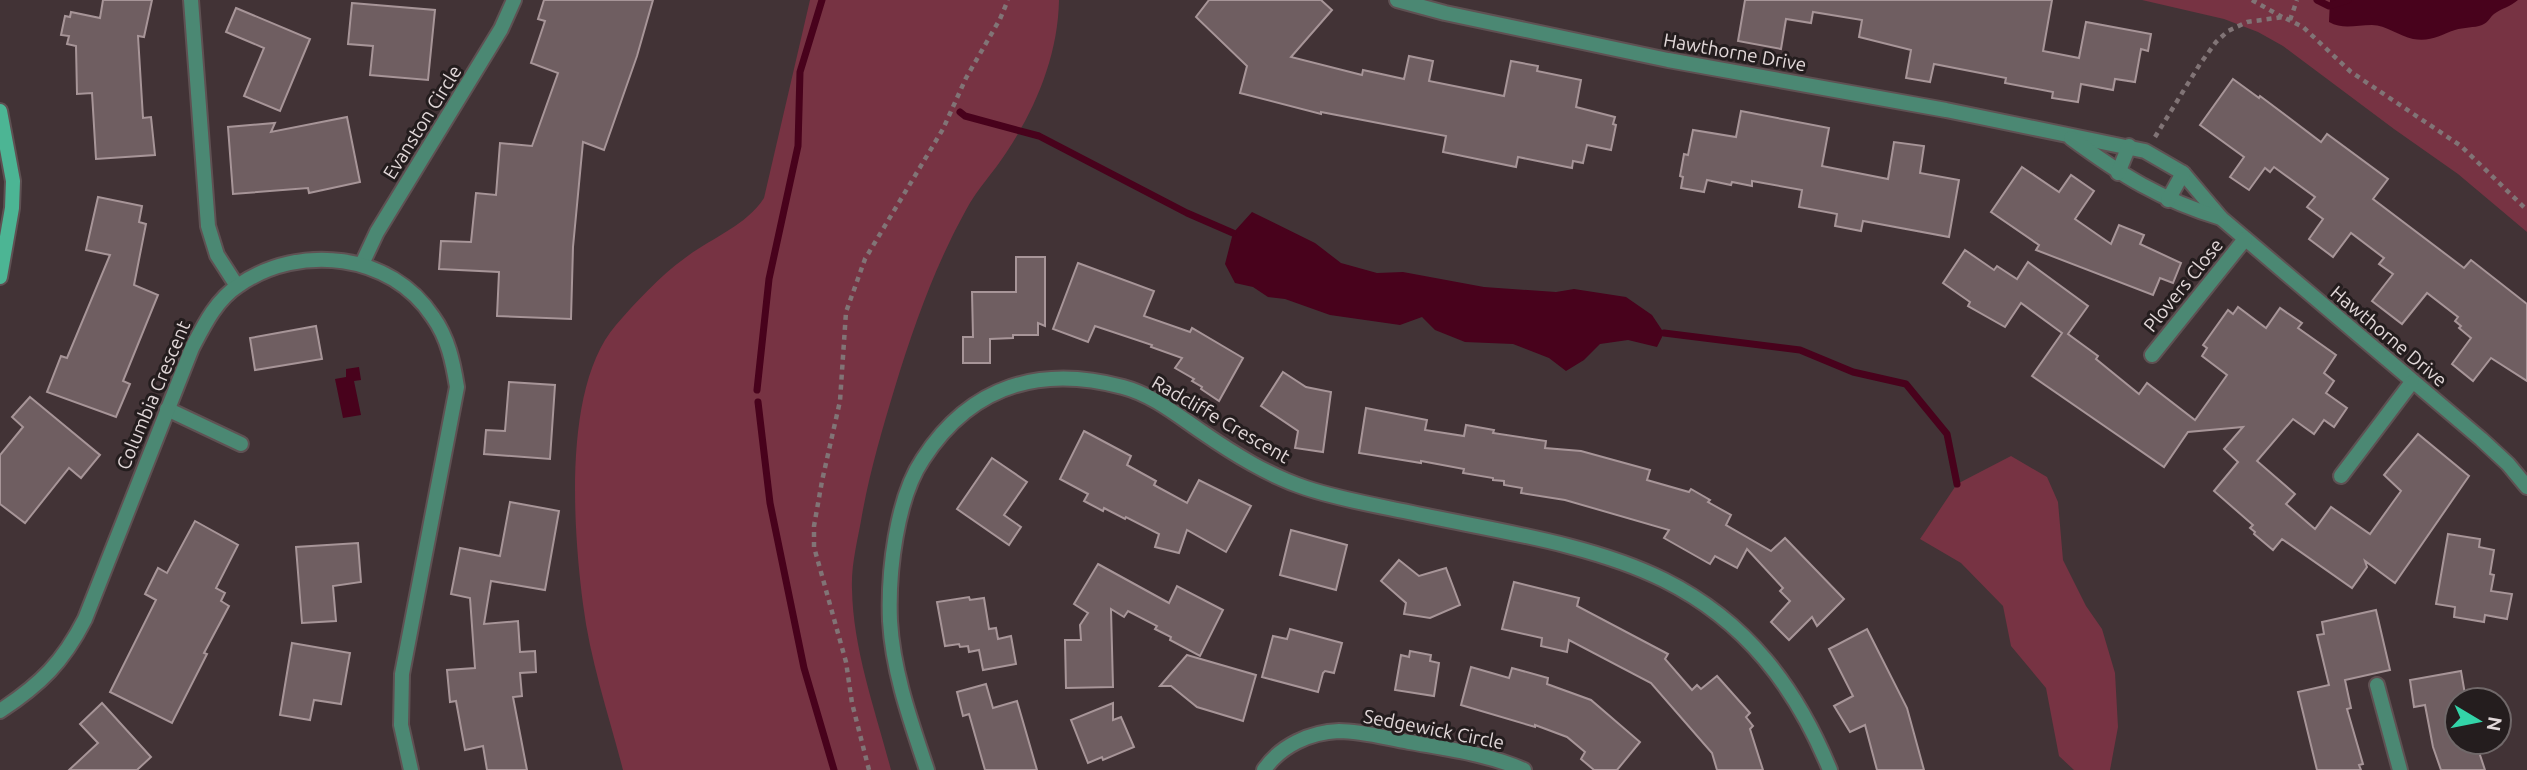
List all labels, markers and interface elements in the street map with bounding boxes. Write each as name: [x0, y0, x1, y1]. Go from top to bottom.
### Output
street label: Hawthorne Drive: [1662, 29, 1808, 75]
street label: Evanston Circle: [378, 61, 466, 183]
street label: Plovers Close: [2139, 234, 2227, 336]
street label: Hawthorne Drive: [2326, 281, 2452, 391]
street label: Columbia Crescent: [112, 317, 195, 473]
street label: Radcliffe Crescent: [1148, 371, 1294, 468]
north arrow: [2443, 686, 2513, 756]
street label: Sedgewick Circle: [1362, 705, 1506, 753]
text: N: [2483, 715, 2507, 733]

